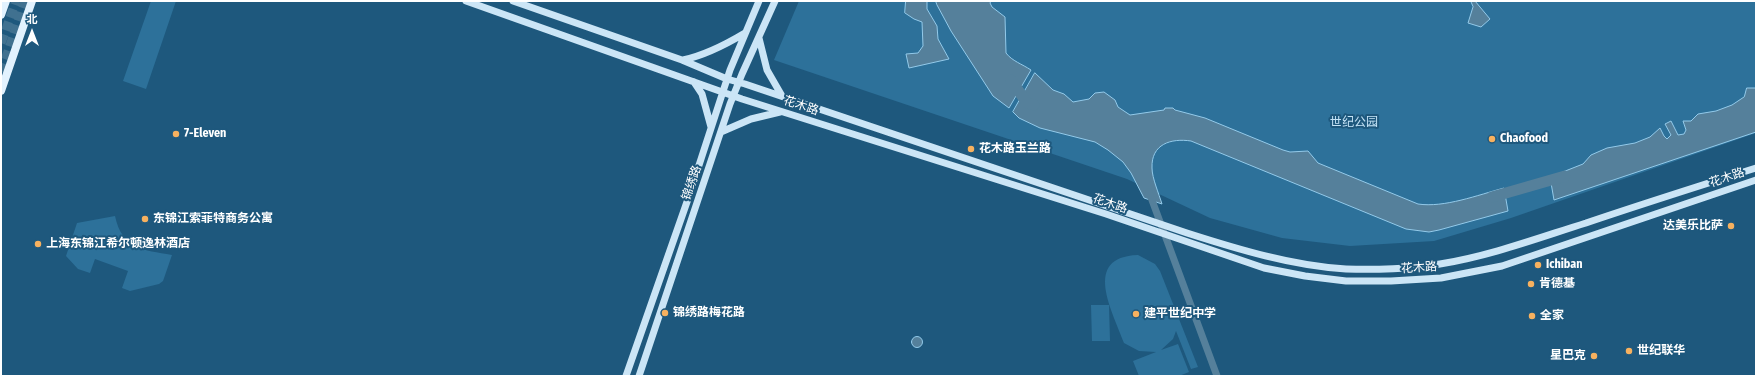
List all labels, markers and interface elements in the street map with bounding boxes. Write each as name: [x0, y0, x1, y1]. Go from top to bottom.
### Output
north arrow: [12, 12, 52, 52]
text: 北: [27, 13, 38, 26]
street label: 花木路: [782, 94, 820, 118]
park label: 世纪公园: [1330, 116, 1378, 130]
place label: 7-Eleven: [184, 127, 226, 141]
marker: 7-Eleven: [171, 129, 181, 139]
place label: Chaofood: [1500, 132, 1548, 146]
marker: Chaofood: [1487, 134, 1497, 144]
place label: 花木路玉兰路: [979, 142, 1051, 156]
marker: 花木路玉兰路: [966, 144, 976, 154]
street label: 锦绣路: [679, 164, 705, 202]
street label: 花木路: [1708, 165, 1746, 191]
street label: 花木路: [1091, 191, 1129, 217]
place label: 东锦江索菲特商务公寓: [153, 212, 273, 226]
marker: 东锦江索菲特商务公寓: [140, 214, 150, 224]
place label: 达美乐比萨: [1663, 219, 1723, 233]
marker: 达美乐比萨: [1726, 221, 1736, 231]
place label: 上海东锦江希尔顿逸林酒店: [46, 237, 190, 251]
marker: 上海东锦江希尔顿逸林酒店: [33, 239, 43, 249]
place label: Ichiban: [1546, 258, 1583, 272]
street label: 花木路: [1401, 260, 1437, 276]
marker: Ichiban: [1533, 260, 1543, 270]
place label: 肯德基: [1539, 277, 1575, 291]
marker: 肯德基: [1526, 279, 1536, 289]
place label: 锦绣路梅花路: [673, 306, 745, 320]
place label: 建平世纪中学: [1144, 307, 1216, 321]
marker: 锦绣路梅花路: [660, 308, 670, 318]
marker: 建平世纪中学: [1131, 309, 1141, 319]
place label: 全家: [1540, 309, 1564, 323]
marker: 全家: [1527, 311, 1537, 321]
place label: 世纪联华: [1637, 344, 1685, 358]
marker: 世纪联华: [1624, 346, 1634, 356]
place label: 星巴克: [1550, 349, 1586, 363]
marker: 星巴克: [1589, 351, 1599, 361]

